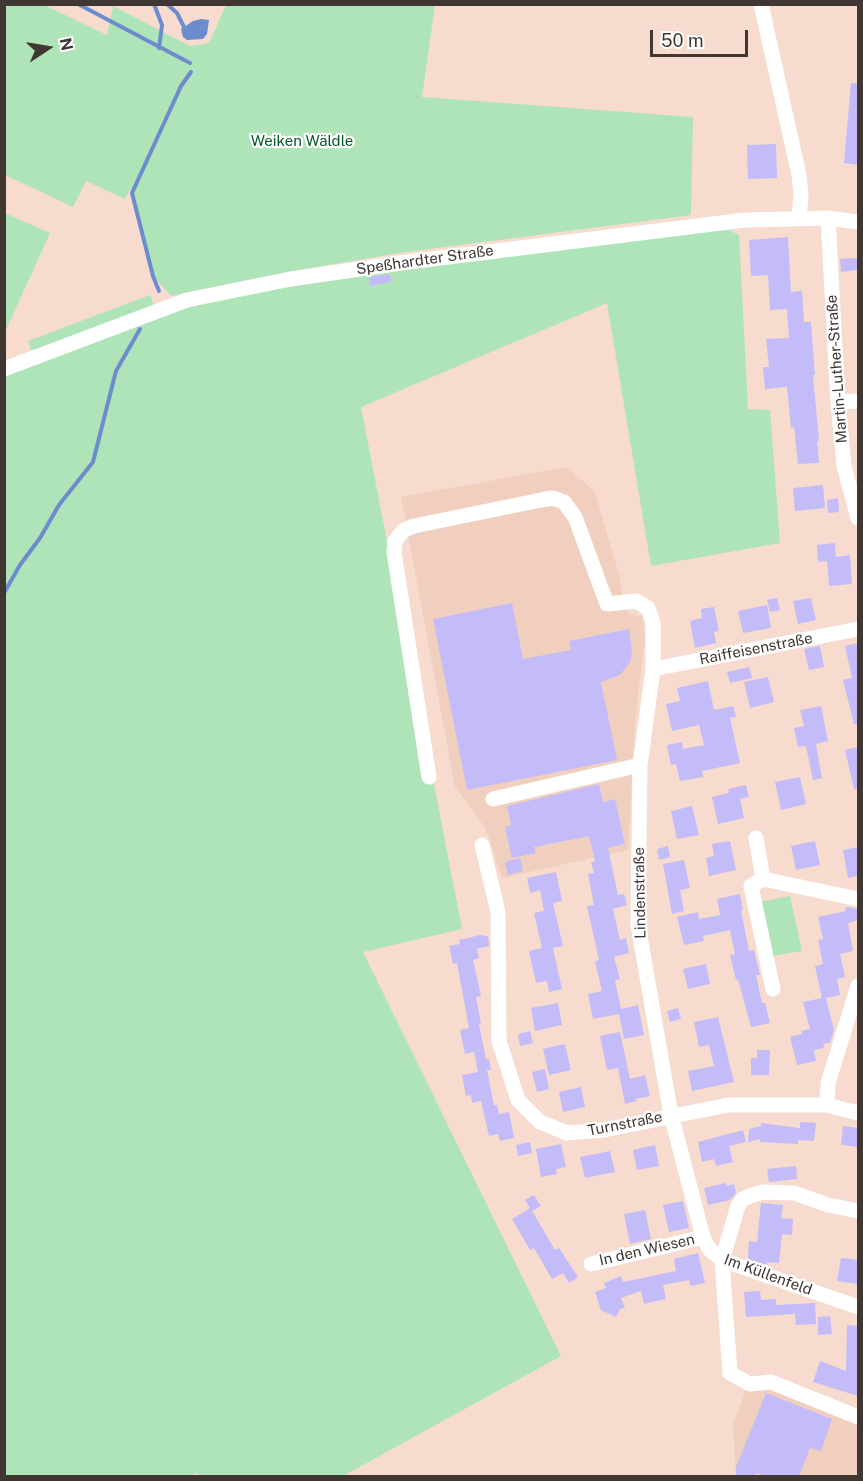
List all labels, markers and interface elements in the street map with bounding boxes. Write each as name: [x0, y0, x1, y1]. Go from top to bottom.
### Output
north arrow: [18, 18, 78, 78]
scale bar: [653, 18, 750, 56]
text: 50 m: [661, 30, 704, 51]
text: N: [56, 36, 77, 52]
park label: Weiken Wäldle: [251, 132, 353, 150]
street label: Speßhardter Straße: [355, 241, 495, 279]
street label: Martin-Luther-Straße: [823, 294, 851, 444]
street label: Raiffeisenstraße: [698, 629, 814, 669]
street label: Lindenstraße: [630, 847, 650, 939]
street label: Turnstraße: [586, 1108, 664, 1140]
street label: In den Wiesen: [597, 1230, 697, 1270]
street label: Im Küllenfeld: [722, 1251, 814, 1299]

